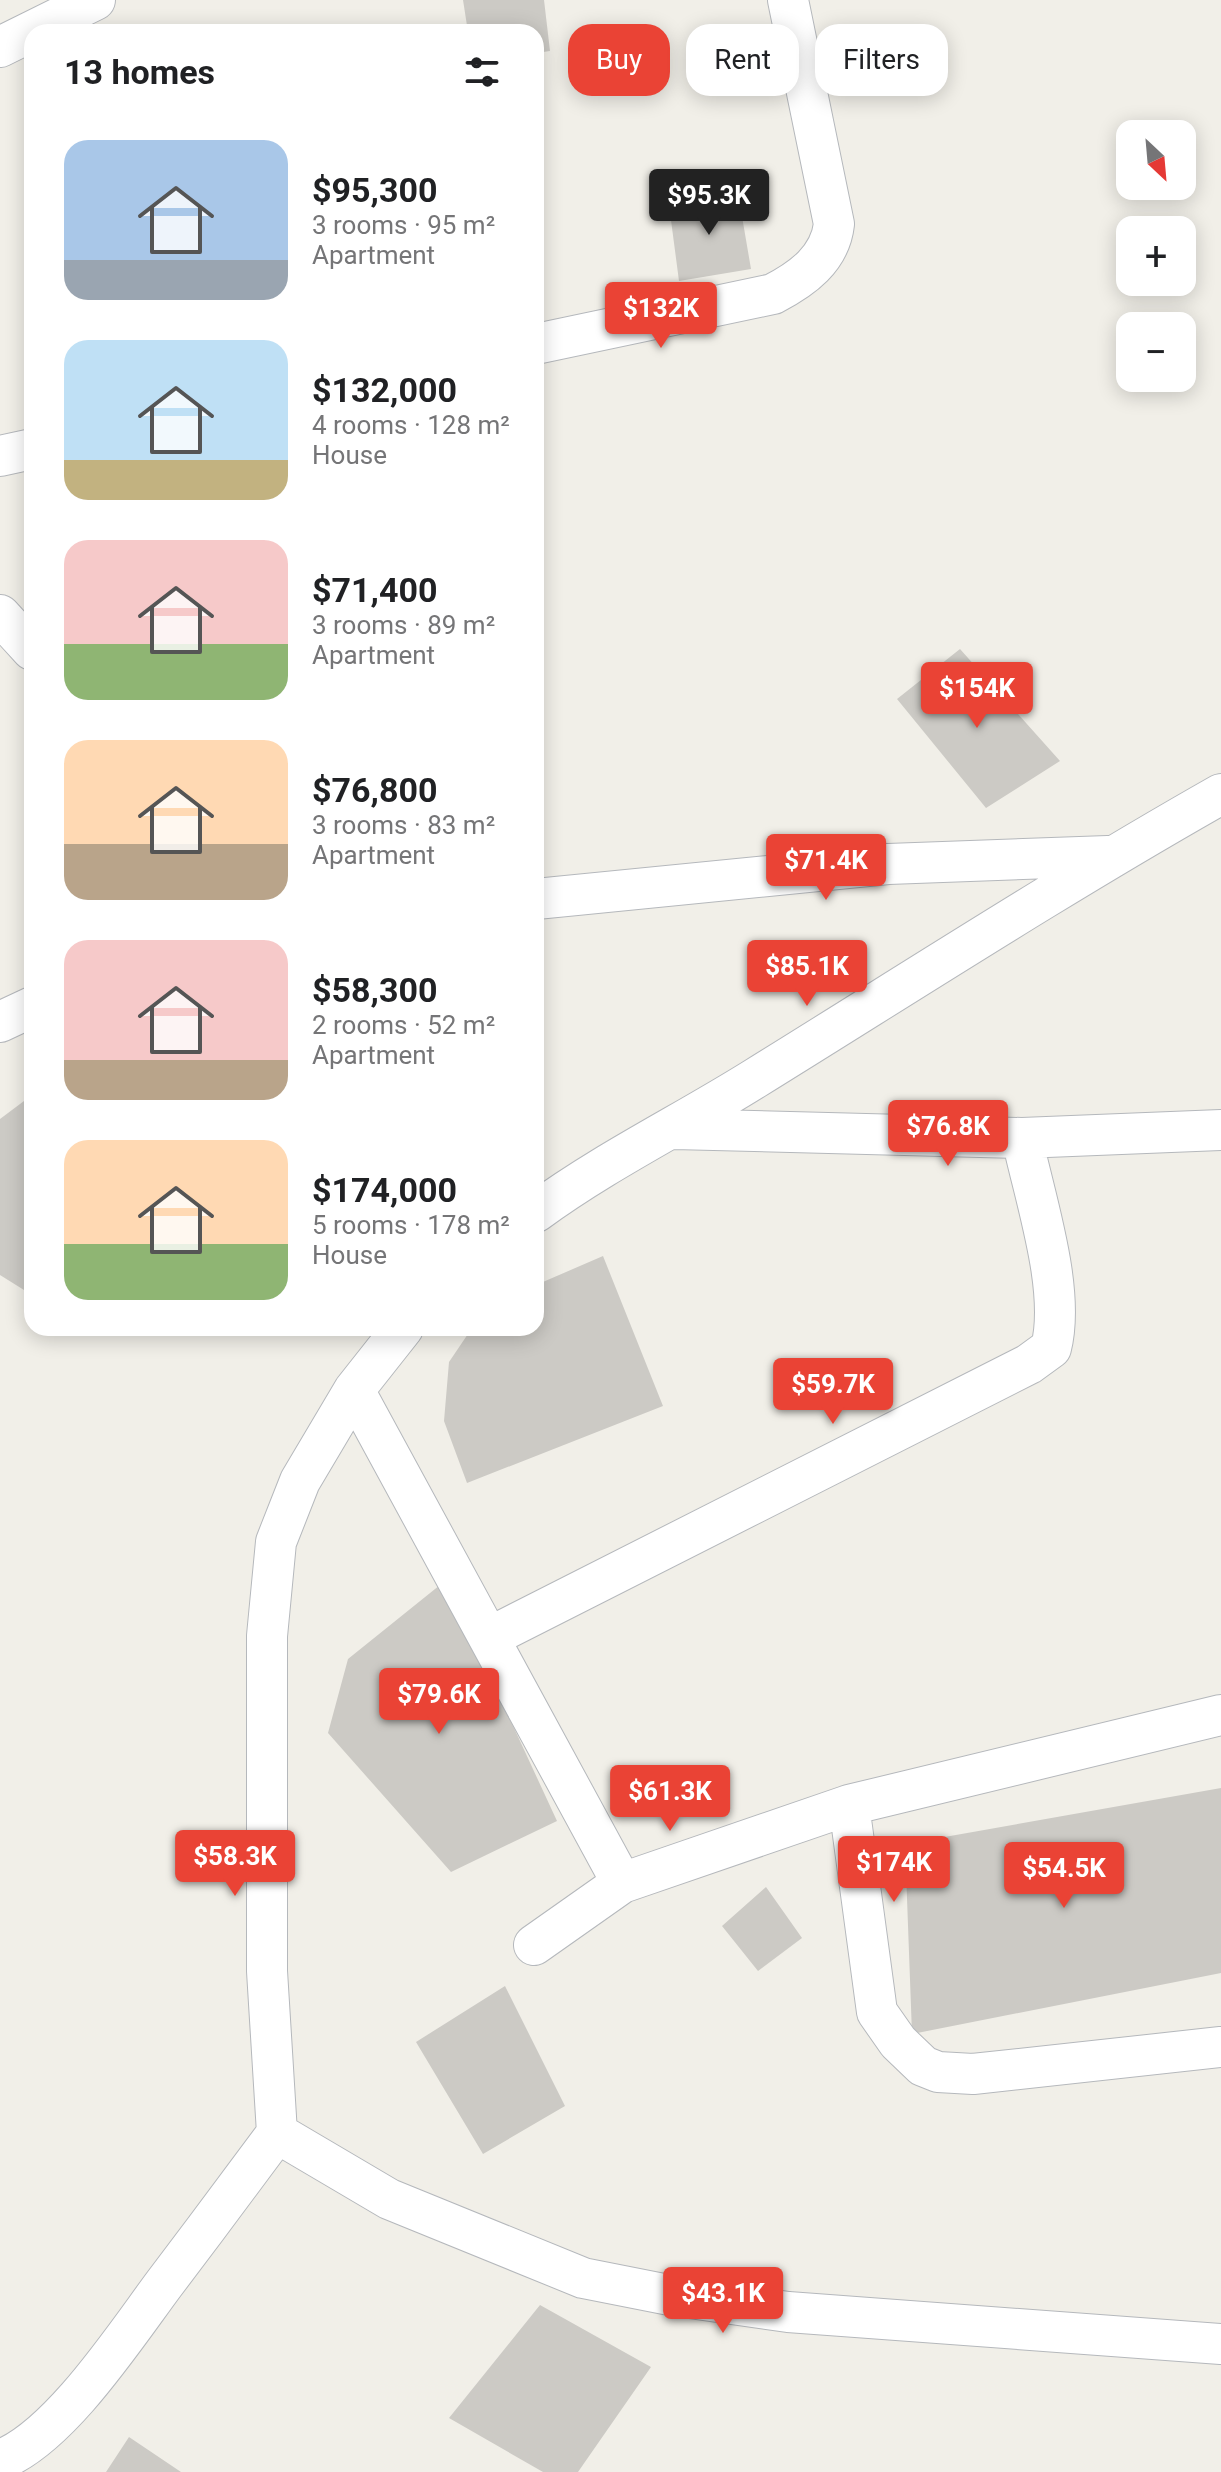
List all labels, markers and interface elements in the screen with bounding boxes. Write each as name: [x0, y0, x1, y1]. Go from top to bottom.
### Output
chip: Buy: [568, 24, 670, 96]
chip: Rent: [686, 24, 799, 96]
chip: Filters: [815, 24, 948, 96]
icon: filters: [460, 50, 504, 94]
text: 13 homes: [64, 52, 215, 92]
north arrow: [1116, 120, 1196, 200]
map controls: [1116, 120, 1196, 392]
pin: $95.3K: [644, 169, 774, 237]
text: $95,300: [312, 170, 437, 210]
icon: home: [128, 172, 224, 268]
text: $95.3K: [667, 180, 751, 210]
text: 3 rooms · 95 m²: [312, 210, 495, 240]
button: +: [1116, 216, 1196, 296]
text: Apartment: [312, 240, 435, 270]
pin: $132K: [605, 282, 717, 350]
text: $132K: [623, 293, 699, 323]
button: −: [1116, 312, 1196, 392]
text: $132,000: [312, 370, 457, 410]
icon: home: [128, 372, 224, 468]
text: 4 rooms · 128 m²: [312, 410, 510, 440]
text: House: [312, 440, 387, 470]
text: $71,400: [312, 570, 437, 610]
icon: home: [128, 572, 224, 668]
text: 3 rooms · 89 m²: [312, 610, 495, 640]
text: Apartment: [312, 640, 435, 670]
pin: $154K: [921, 662, 1033, 730]
text: $154K: [939, 673, 1015, 703]
text: $76,800: [312, 770, 437, 810]
icon: home: [128, 772, 224, 868]
text: 3 rooms · 83 m²: [312, 810, 495, 840]
pin: $71.4K: [761, 834, 891, 902]
text: Apartment: [312, 840, 435, 870]
text: $71.4K: [784, 845, 868, 875]
pin: $85.1K: [742, 940, 872, 1008]
text: $85.1K: [765, 951, 849, 981]
text: $58,300: [312, 970, 437, 1010]
icon: home: [128, 972, 224, 1068]
text: 2 rooms · 52 m²: [312, 1010, 495, 1040]
text: Apartment: [312, 1040, 435, 1070]
pin: $76.8K: [883, 1100, 1013, 1168]
text: $76.8K: [906, 1111, 990, 1141]
text: $174,000: [312, 1170, 457, 1210]
icon: home: [128, 1172, 224, 1268]
text: 5 rooms · 178 m²: [312, 1210, 510, 1240]
text: House: [312, 1240, 387, 1270]
pin: $59.7K: [768, 1358, 898, 1426]
text: $59.7K: [791, 1369, 875, 1399]
pin: $79.6K: [374, 1668, 504, 1736]
text: $79.6K: [397, 1679, 481, 1709]
pin: $61.3K: [605, 1765, 735, 1833]
text: $61.3K: [628, 1776, 712, 1806]
pin: $58.3K: [170, 1830, 300, 1898]
pin: $174K: [838, 1836, 950, 1904]
text: $58.3K: [193, 1841, 277, 1871]
pin: $54.5K: [999, 1842, 1129, 1910]
text: $174K: [856, 1847, 932, 1877]
text: $54.5K: [1022, 1853, 1106, 1883]
pin: $43.1K: [658, 2267, 788, 2335]
text: $43.1K: [681, 2278, 765, 2308]

